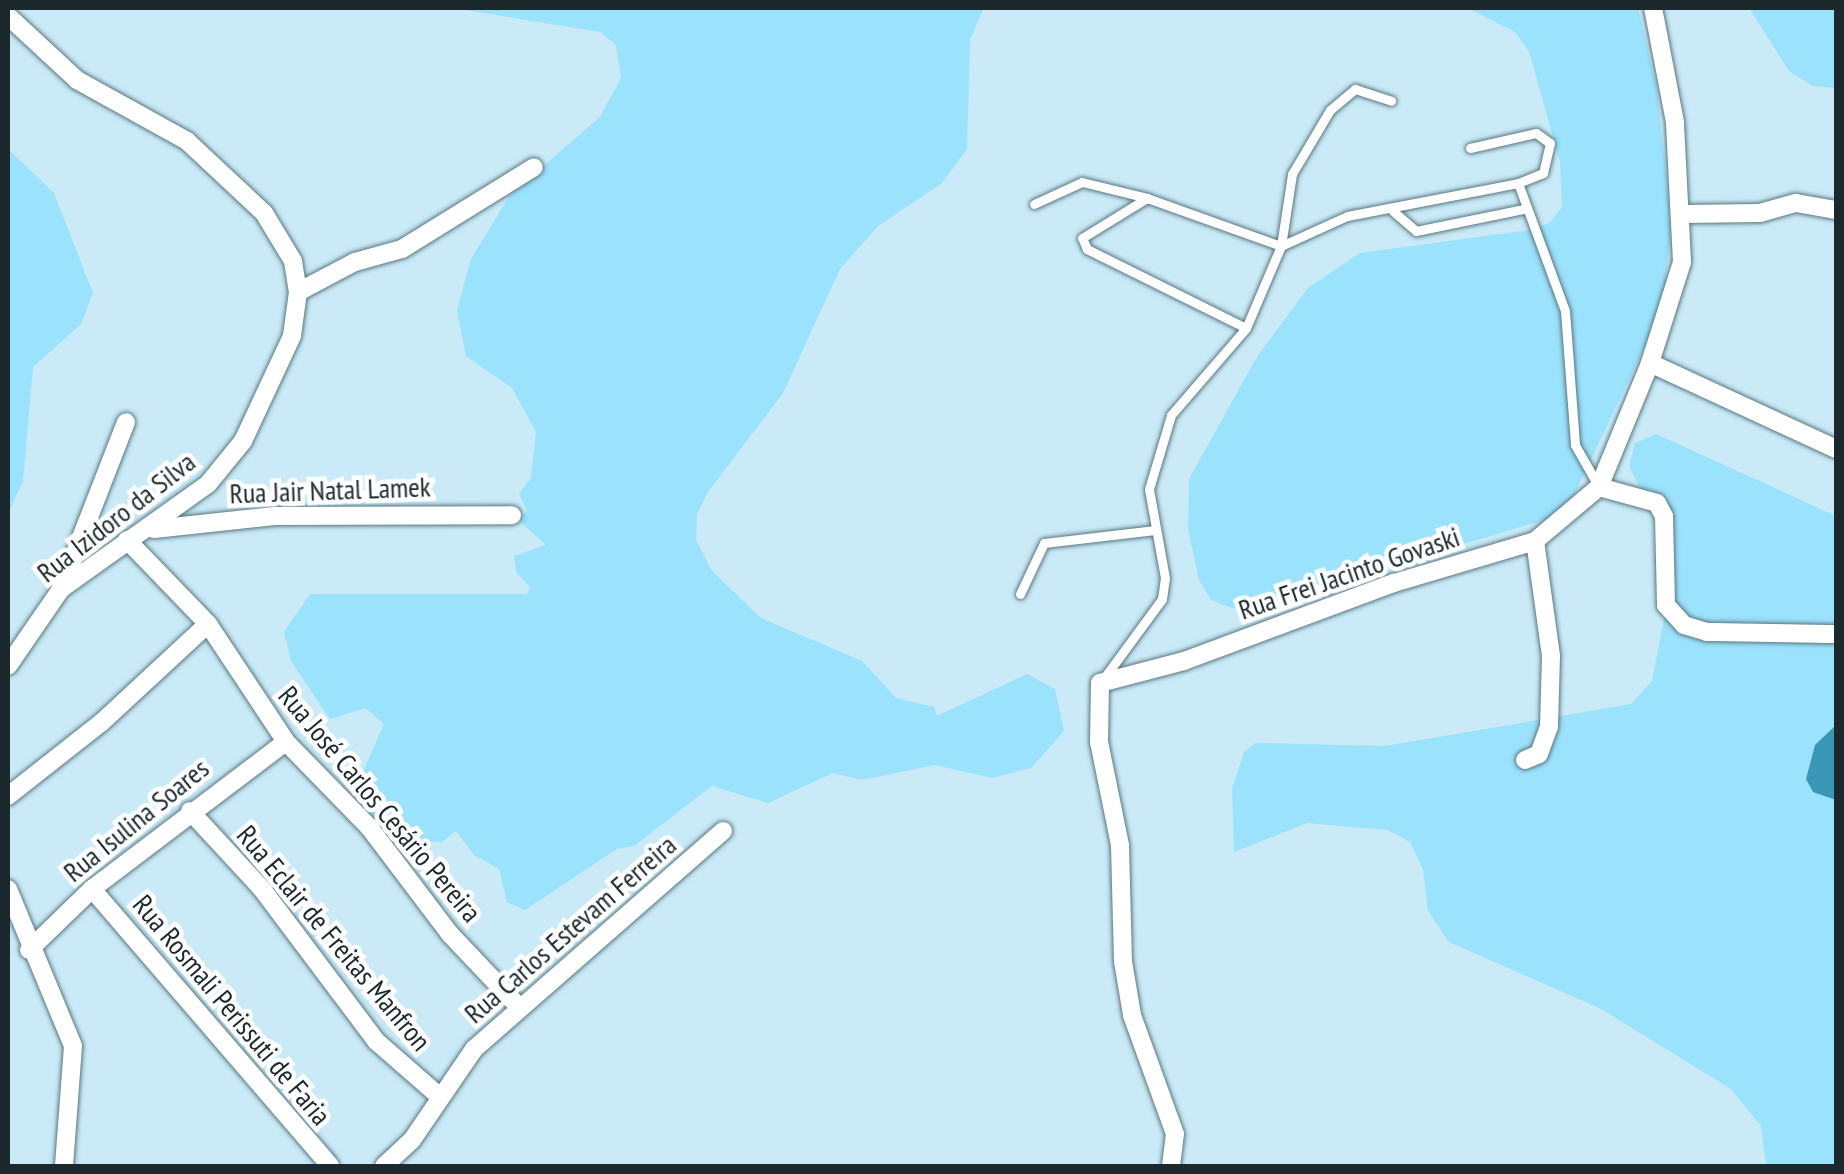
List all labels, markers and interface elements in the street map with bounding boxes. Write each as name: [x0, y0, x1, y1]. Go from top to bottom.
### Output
street label: Rua Izidoro da Silva: [30, 445, 202, 589]
street label: Rua Jair Natal Lamek: [229, 470, 431, 510]
street label: Rua Frei Jacinto Govaski: [1234, 519, 1464, 627]
street label: Rua José Carlos Cesário Pereira: [272, 679, 488, 929]
street label: Rua Isulina Soares: [57, 751, 215, 889]
street label: Rua Eclair de Freitas Manfron: [230, 819, 438, 1057]
street label: Rua Carlos Estevam Ferreira: [457, 828, 683, 1030]
street label: Rua Rosmali Perissuti de Faria: [126, 888, 338, 1132]

